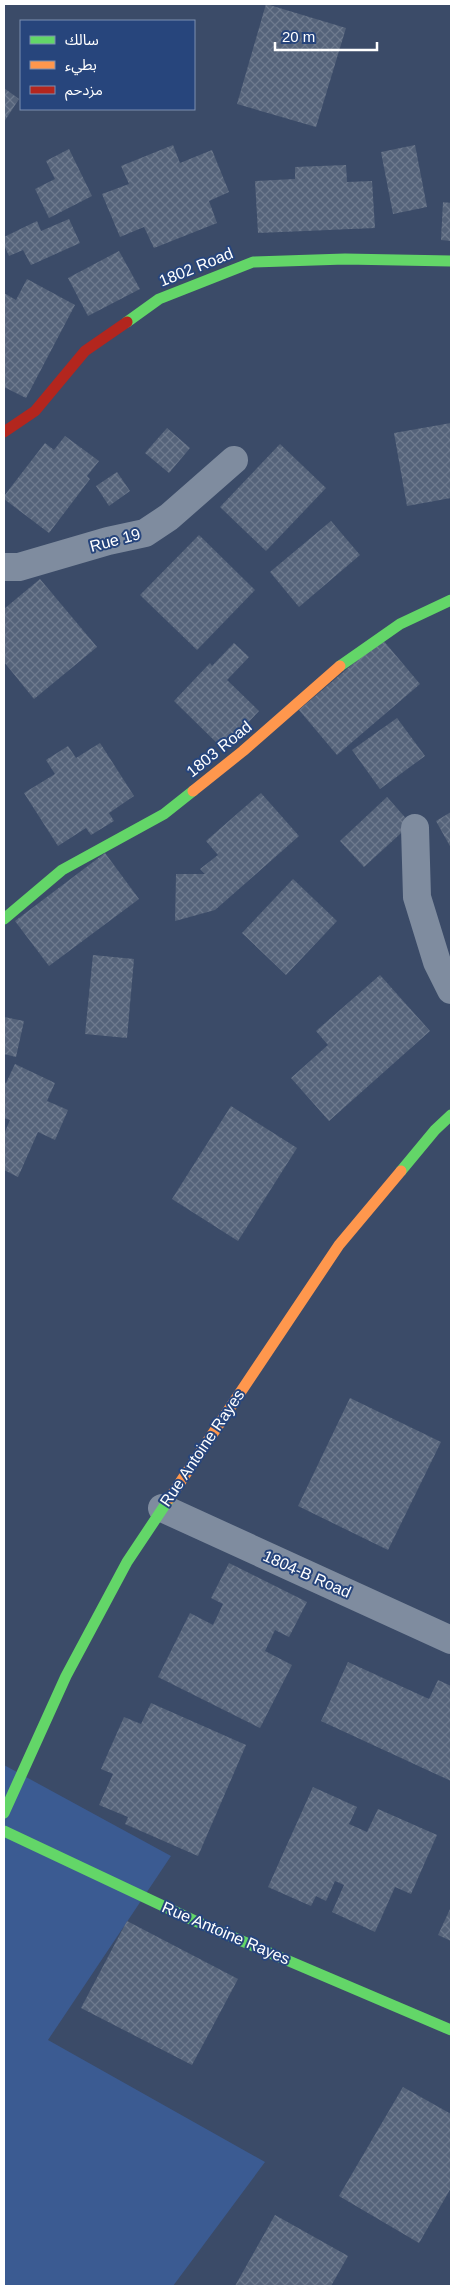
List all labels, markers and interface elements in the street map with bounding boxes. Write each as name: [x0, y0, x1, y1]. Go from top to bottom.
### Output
legend: [20, 20, 195, 110]
scale bar: [275, 20, 378, 52]
text: 20 m: [282, 28, 315, 45]
text: سالك: [65, 31, 99, 48]
text: بطيء: [65, 56, 97, 76]
text: مزدحم: [65, 81, 103, 101]
street label: 1802 Road: [157, 244, 235, 290]
street label: Rue 19: [88, 525, 142, 555]
street label: 1803 Road: [183, 718, 255, 780]
street label: Rue Antoine Rayes: [157, 1386, 247, 1510]
street label: 1804-B Road: [260, 1547, 354, 1601]
street label: Rue Antoine Rayes: [160, 1898, 292, 1968]

